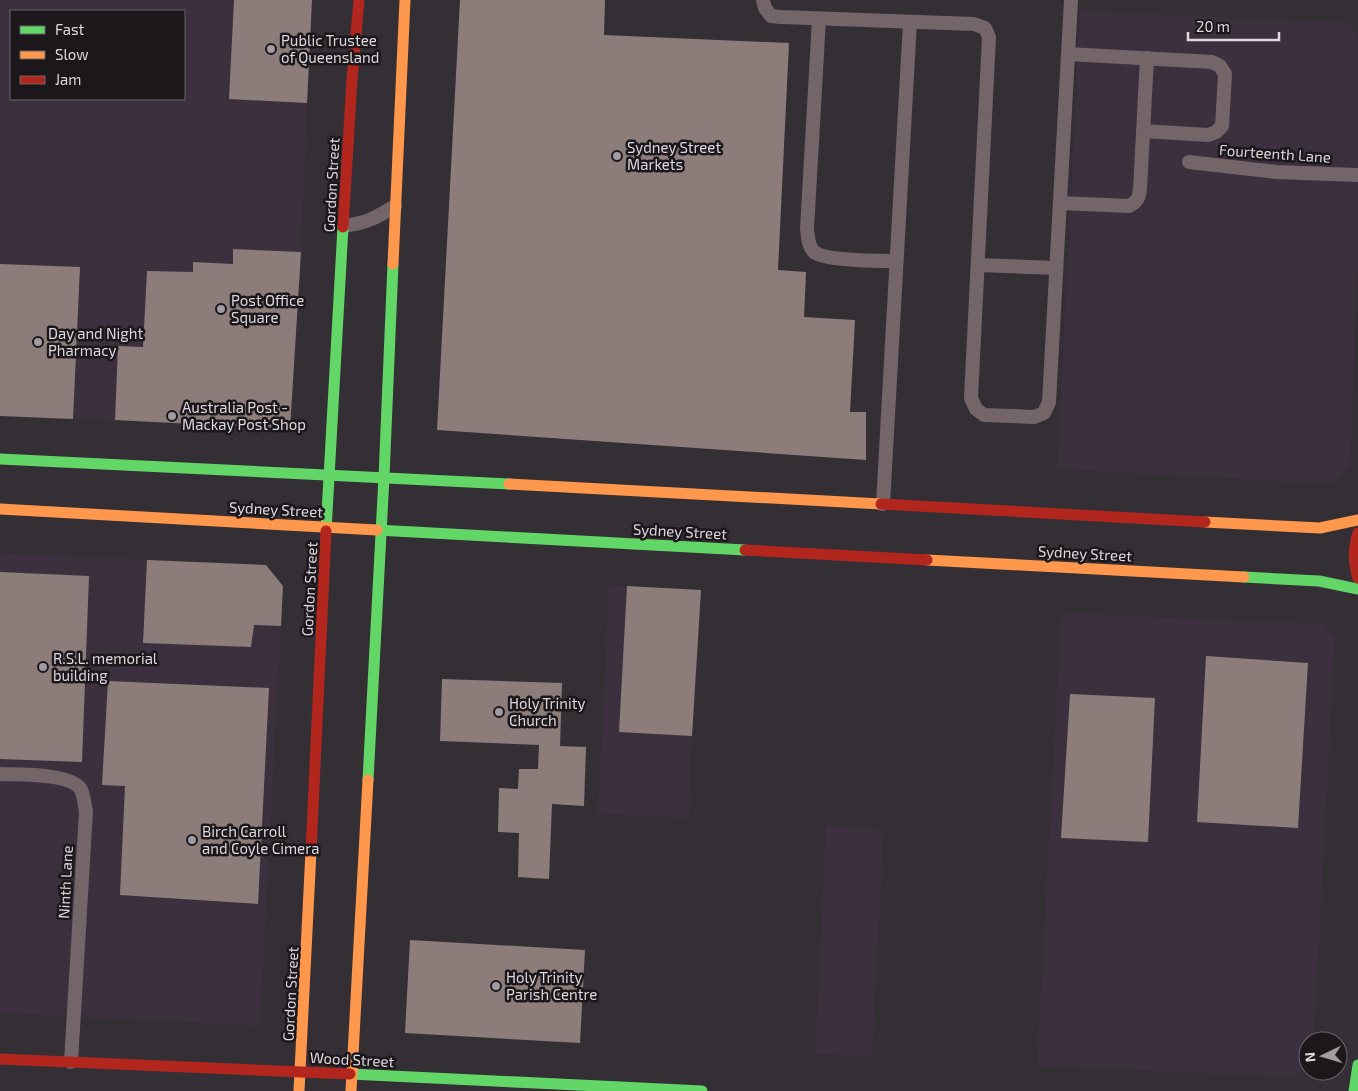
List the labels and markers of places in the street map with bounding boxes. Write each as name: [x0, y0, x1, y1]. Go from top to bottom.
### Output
place label: Public Trustee of Queensland: [281, 31, 379, 67]
marker: Public Trustee of Queensland: [265, 43, 277, 55]
place label: Sydney Street Markets: [627, 138, 721, 173]
marker: Sydney Street Markets: [611, 150, 623, 162]
place label: Post Office Square: [231, 291, 304, 326]
marker: Post Office Square: [215, 303, 227, 315]
place label: Day and Night Pharmacy: [48, 324, 143, 359]
marker: Day and Night Pharmacy: [32, 336, 44, 348]
place label: Australia Post - Mackay Post Shop: [182, 398, 306, 433]
marker: Australia Post - Mackay Post Shop: [166, 410, 178, 422]
place label: R.S.L. memorial building: [53, 649, 158, 684]
marker: R.S.L. memorial building: [37, 661, 49, 673]
place label: Holy Trinity Church: [509, 694, 585, 729]
marker: Holy Trinity Church: [493, 706, 505, 718]
place label: Birch Carroll and Coyle Cimera: [202, 822, 319, 857]
marker: Birch Carroll and Coyle Cimera: [186, 834, 198, 846]
place label: Holy Trinity Parish Centre: [506, 968, 597, 1003]
marker: Holy Trinity Parish Centre: [490, 980, 502, 992]

